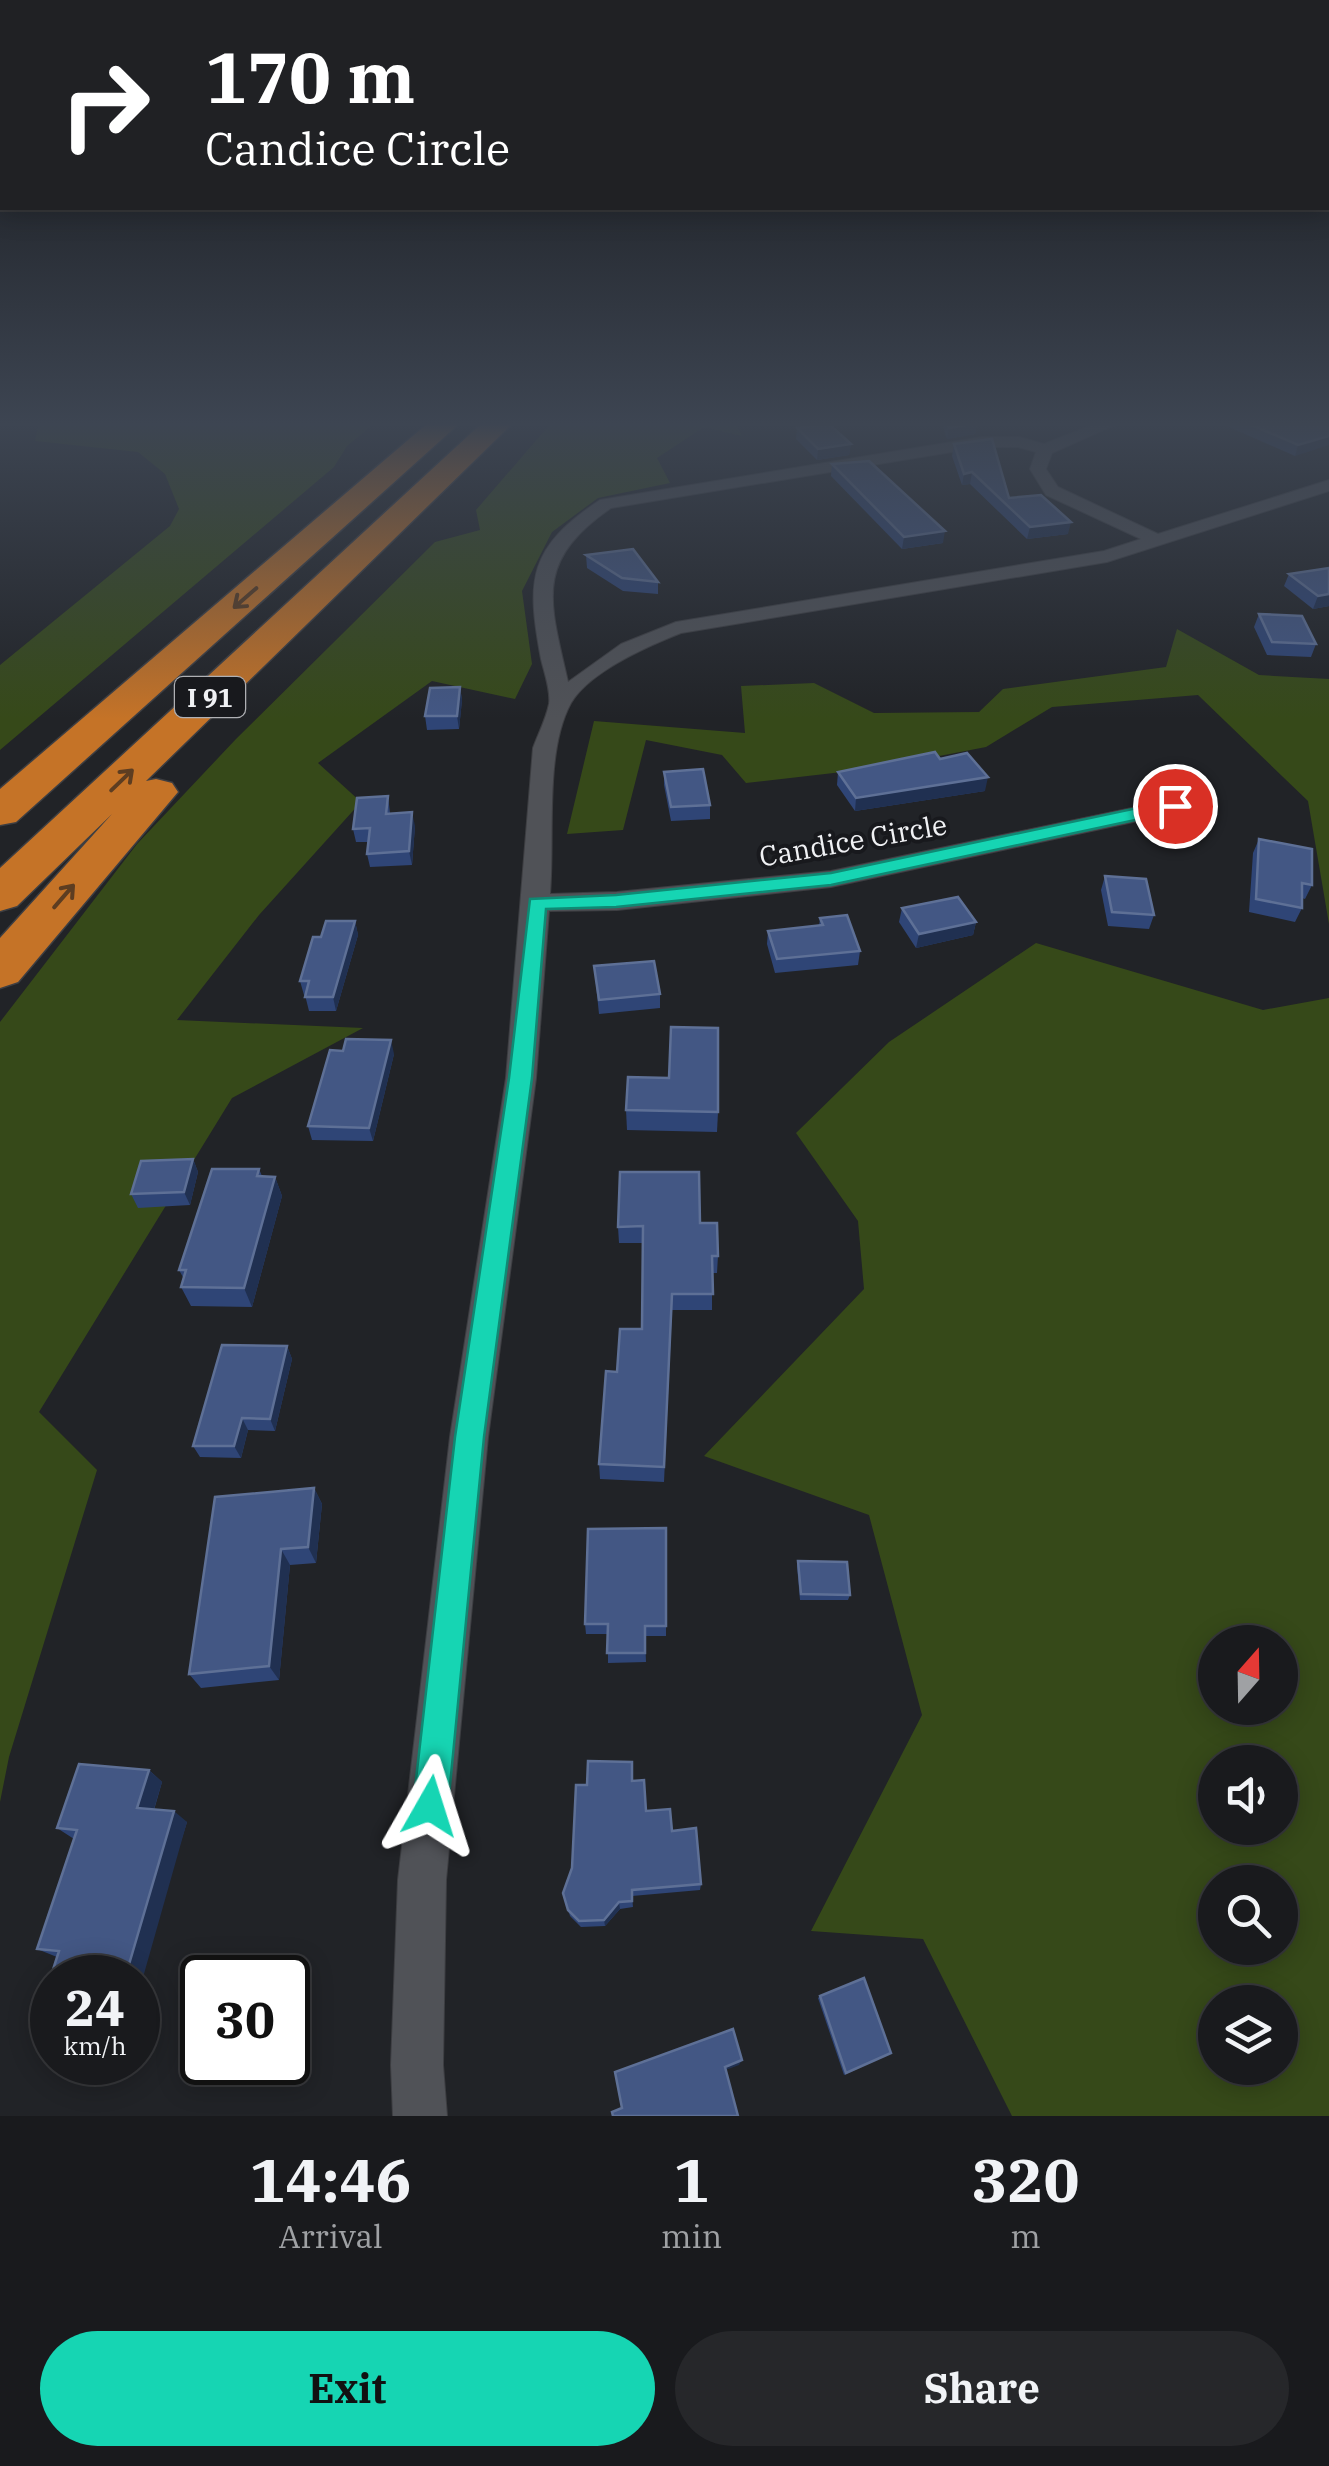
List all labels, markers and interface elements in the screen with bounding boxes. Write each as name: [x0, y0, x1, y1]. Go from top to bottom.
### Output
text: 170 m: [205, 31, 415, 122]
icon: right: [40, 40, 170, 170]
text: Candice Circle: [205, 119, 510, 177]
one-way arrow: [232, 586, 258, 608]
road number: I 91: [175, 677, 245, 717]
pin: [1133, 764, 1218, 849]
one-way arrow: [109, 768, 133, 792]
icon: arrive: [1148, 779, 1203, 834]
street label: Candice Circle: [756, 805, 950, 875]
one-way arrow: [52, 884, 75, 909]
north arrow: [1198, 1625, 1298, 1725]
map controls: [1198, 1625, 1298, 2085]
button: sound: [1198, 1745, 1298, 1845]
position arrow: [378, 1754, 482, 1858]
button: search: [1198, 1865, 1298, 1965]
speed limit sign: 30: [180, 1955, 310, 2085]
text: 24: [65, 1975, 125, 2040]
button: layers: [1198, 1985, 1298, 2085]
text: km/h: [63, 2029, 127, 2062]
text: 14:46: [249, 2140, 412, 2219]
text: 1: [674, 2140, 710, 2219]
text: 320: [972, 2140, 1080, 2219]
text: Arrival: [278, 2215, 383, 2257]
text: min: [661, 2215, 722, 2257]
text: m: [1010, 2215, 1041, 2257]
button: Exit: [40, 2331, 655, 2446]
button: Share: [675, 2331, 1289, 2446]

